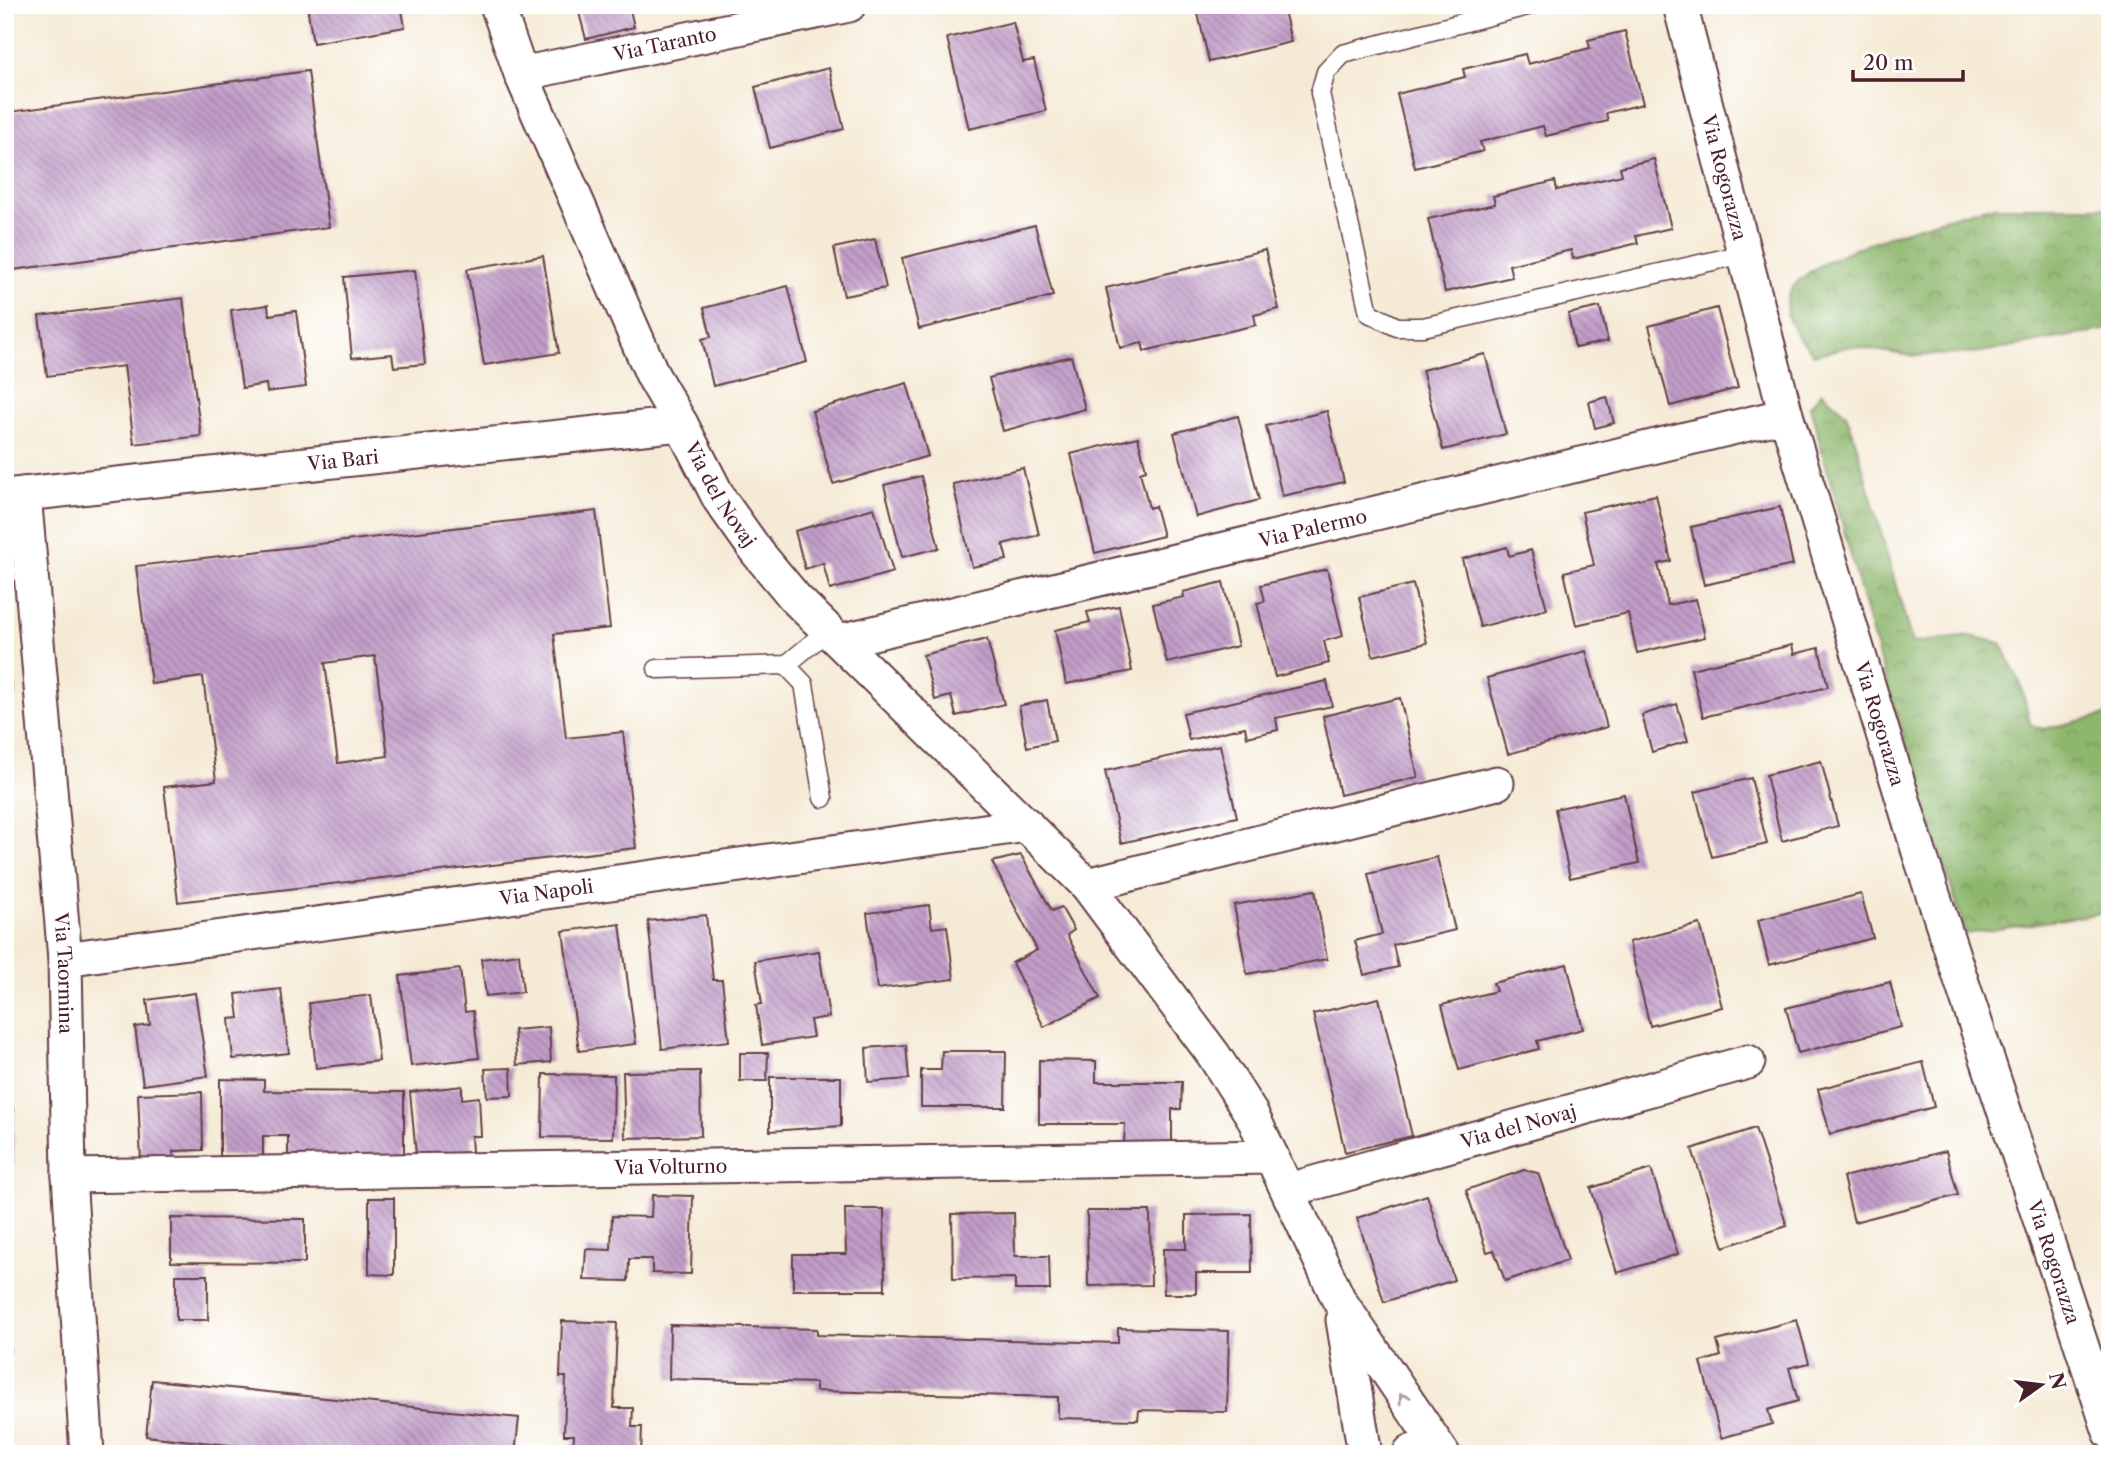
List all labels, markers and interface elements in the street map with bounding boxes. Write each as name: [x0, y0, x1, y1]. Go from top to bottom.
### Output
street label: Via Taranto: [610, 22, 718, 66]
scale bar: [1853, 38, 1963, 82]
text: 20 m: [1863, 50, 1914, 75]
street label: Via Rogorazza: [1697, 111, 1751, 243]
street label: Via del Novaj: [680, 437, 761, 552]
street label: Via Bari: [305, 445, 380, 476]
street label: Via Palermo: [1256, 505, 1369, 553]
street label: Via Rogorazza: [1849, 658, 1909, 789]
street label: Via Napoli: [497, 875, 595, 910]
street label: Via Taormina: [49, 911, 77, 1034]
street label: Via del Novaj: [1457, 1100, 1579, 1154]
street label: Via Volturno: [613, 1155, 728, 1179]
street label: Via Rogorazza: [2022, 1196, 2085, 1327]
north arrow: [2007, 1350, 2076, 1420]
text: N: [2044, 1370, 2070, 1392]
one-way arrow: [1399, 1393, 1411, 1406]

